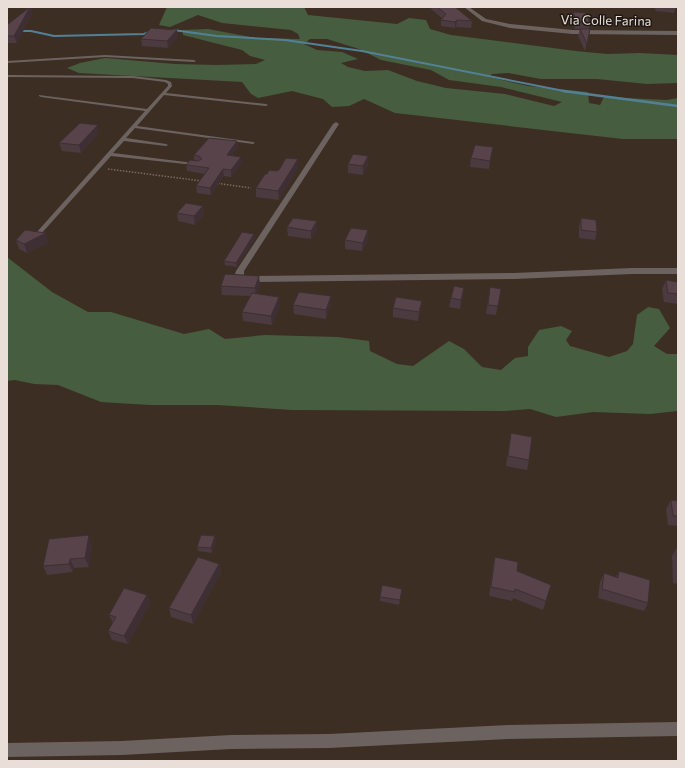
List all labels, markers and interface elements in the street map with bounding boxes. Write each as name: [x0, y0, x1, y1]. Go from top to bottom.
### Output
street label: Via Colle Farina: [560, 11, 652, 29]

